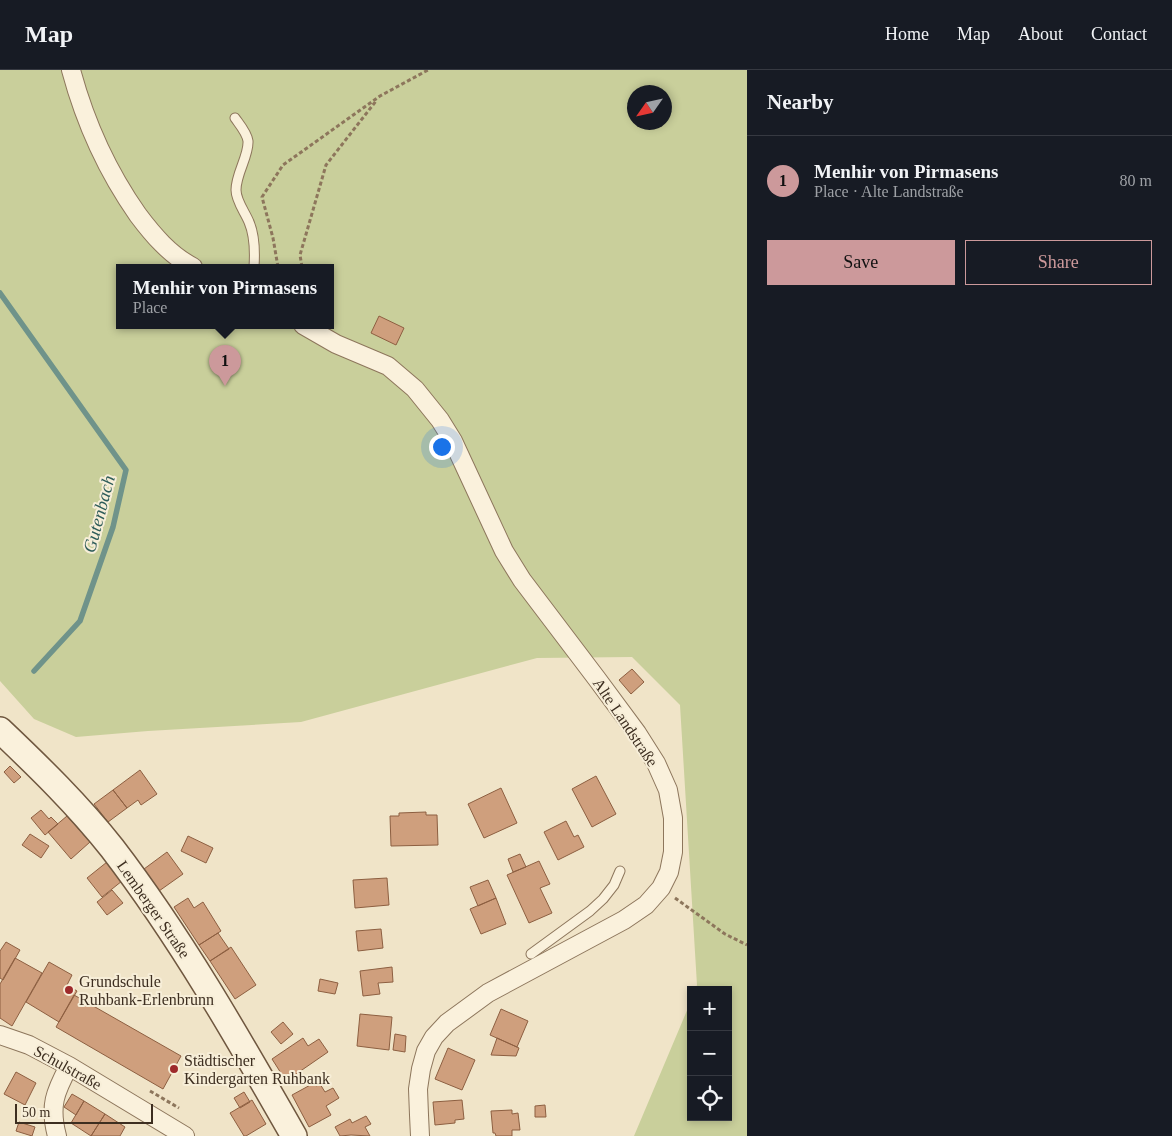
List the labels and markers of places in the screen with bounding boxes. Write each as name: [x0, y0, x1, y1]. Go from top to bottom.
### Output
pin: 1: [209, 345, 241, 386]
place label: Grundschule Ruhbank-Erlenbrunn: [79, 973, 214, 1008]
marker: Grundschule Ruhbank-Erlenbrunn: [63, 984, 75, 996]
place label: Städtischer Kindergarten Ruhbank: [184, 1052, 330, 1088]
marker: Städtischer Kindergarten Ruhbank: [168, 1063, 180, 1075]

